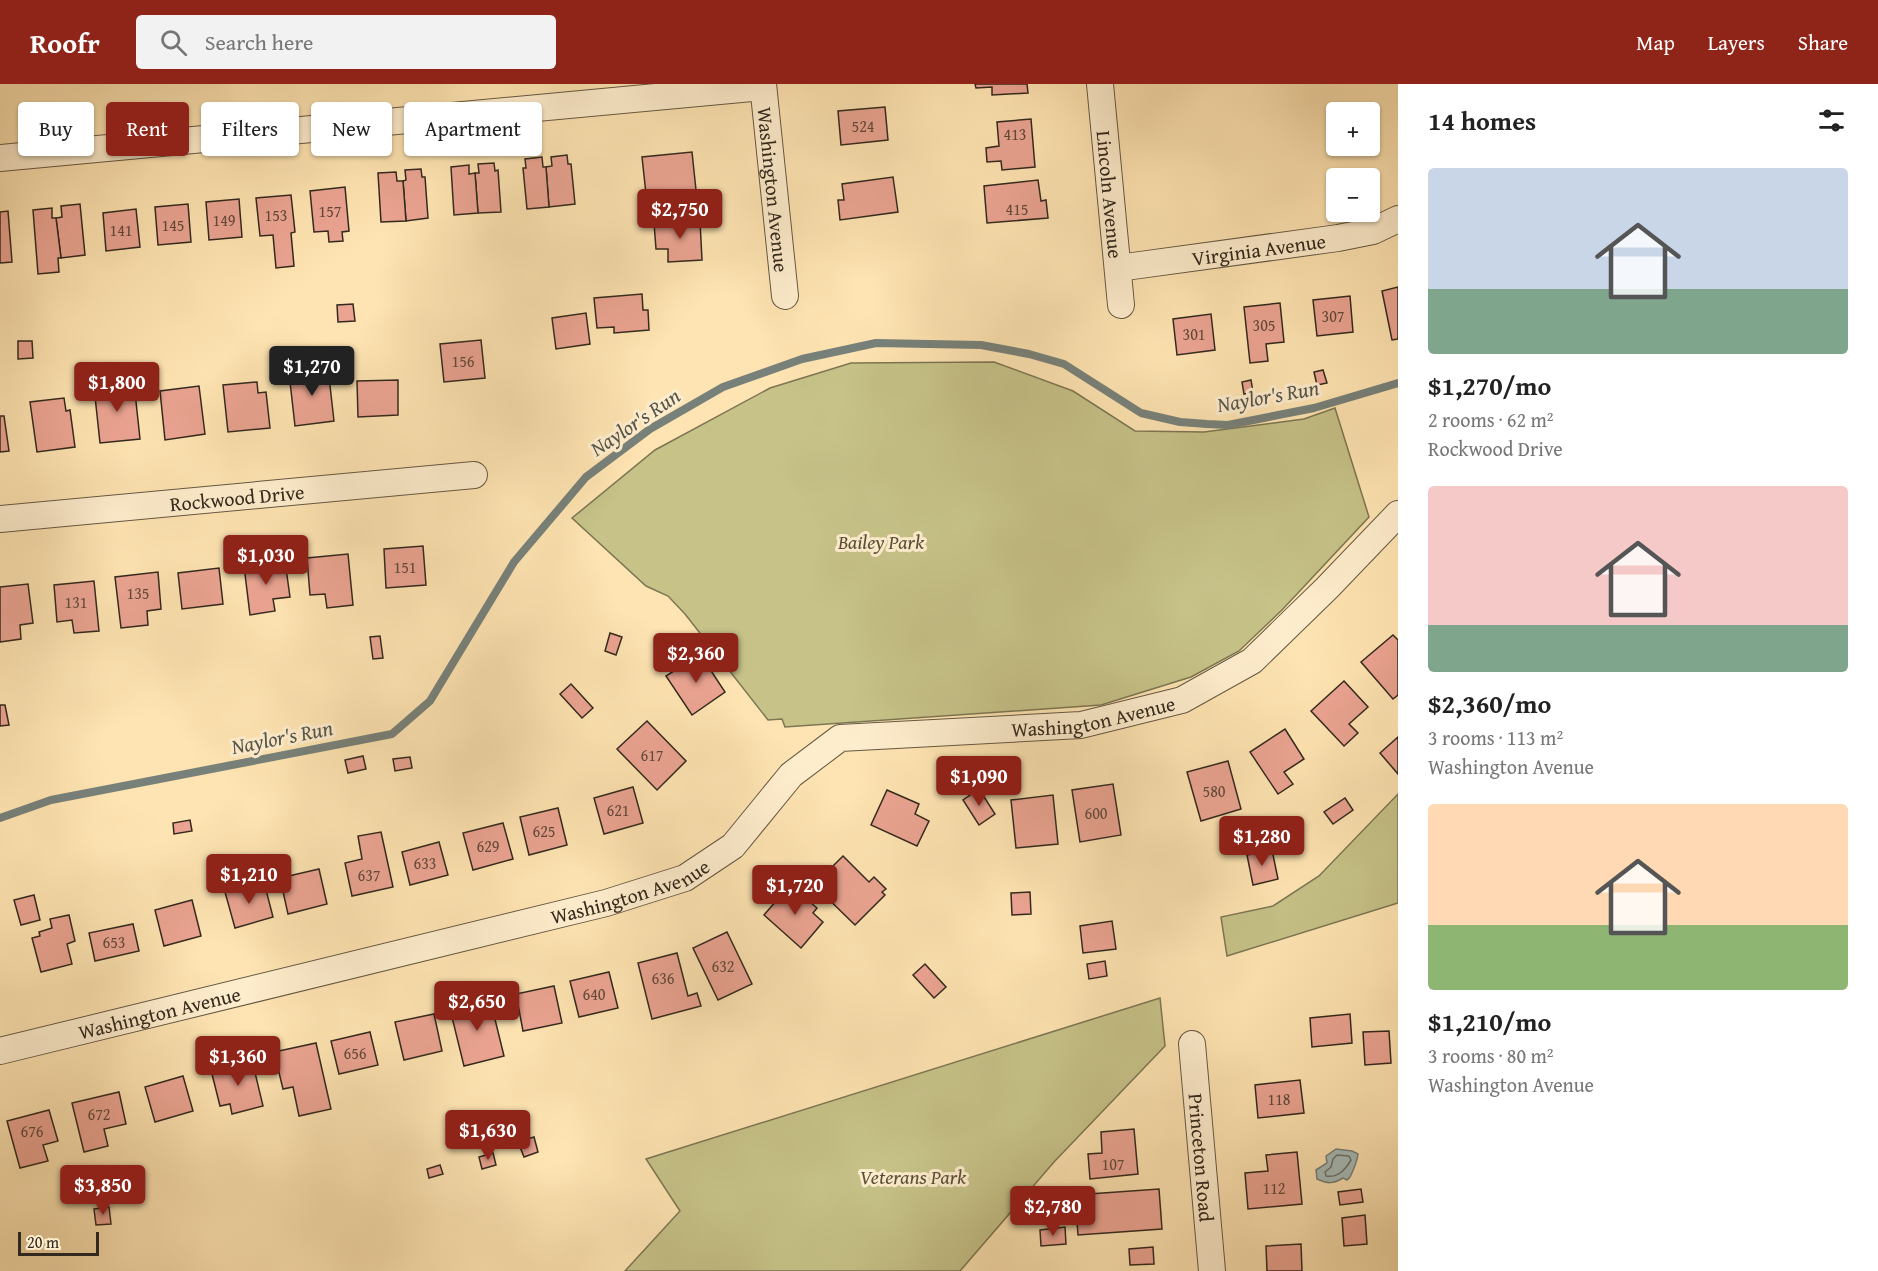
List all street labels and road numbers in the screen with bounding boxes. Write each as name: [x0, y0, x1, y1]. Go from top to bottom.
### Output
street label: Washington Avenue: [751, 105, 797, 274]
street label: Lincoln Avenue: [1090, 129, 1131, 260]
street label: Virginia Avenue: [1190, 225, 1327, 272]
street label: Rockwood Drive: [169, 476, 305, 518]
street label: Washington Avenue: [1010, 688, 1178, 743]
street label: Washington Avenue: [547, 851, 715, 931]
street label: Washington Avenue: [75, 978, 243, 1046]
street label: Princeton Road: [1182, 1092, 1222, 1223]

